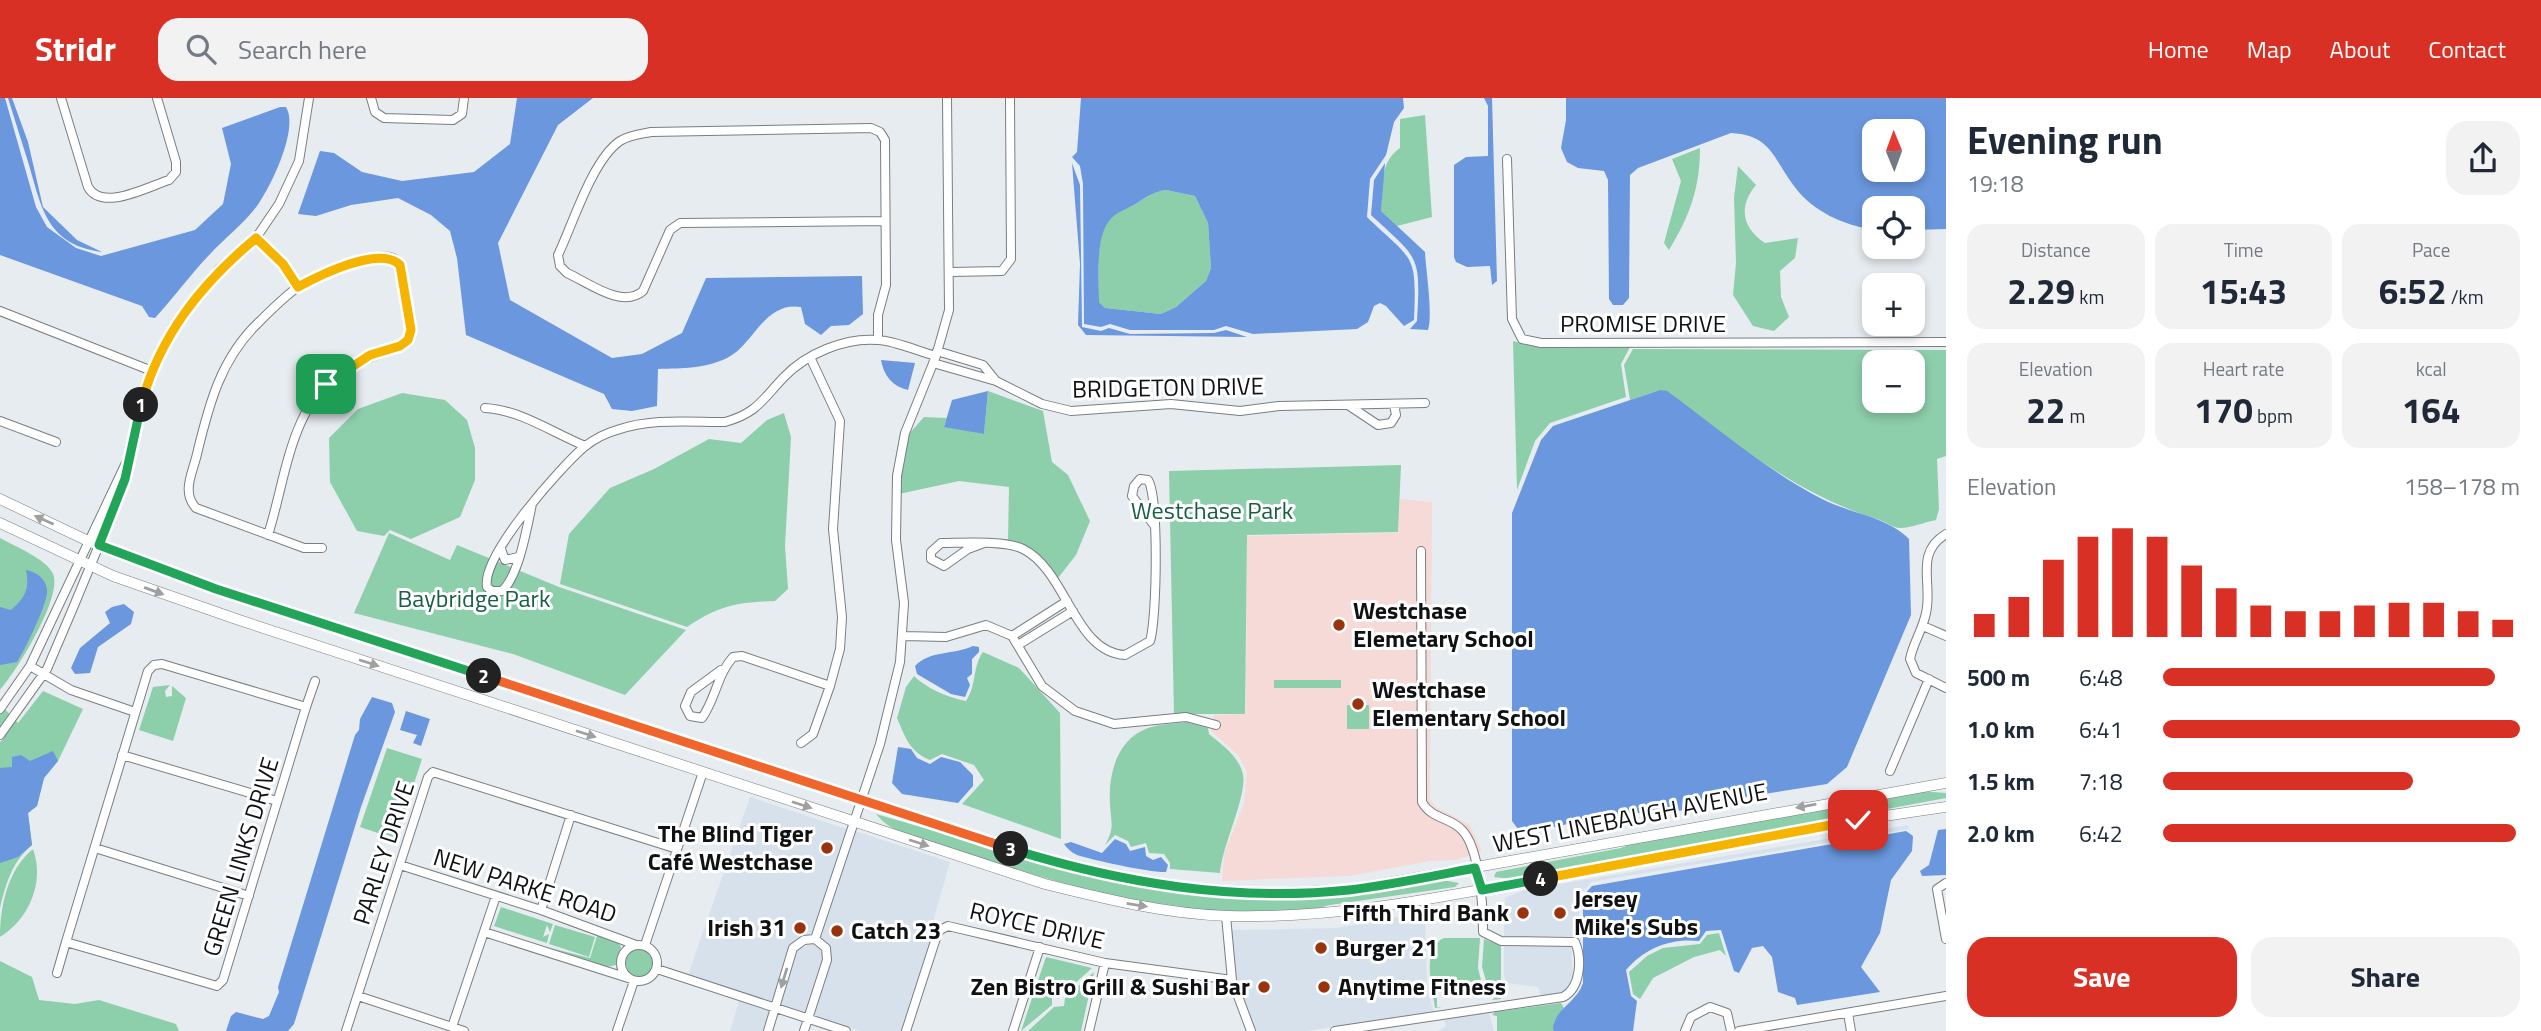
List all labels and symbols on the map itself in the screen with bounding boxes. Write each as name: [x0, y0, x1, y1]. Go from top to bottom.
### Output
north arrow: [1862, 119, 1925, 182]
street label: PROMISE DRIVE: [1560, 305, 1726, 341]
pin: [296, 354, 356, 414]
street label: BRIDGETON DRIVE: [1072, 367, 1264, 407]
pin: 1: [124, 388, 158, 422]
park label: Westchase Park: [1131, 492, 1294, 528]
one-way arrow: [34, 514, 54, 526]
park label: Baybridge Park: [398, 580, 551, 616]
one-way arrow: [143, 586, 164, 597]
place label: Westchase Elemetary School: [1353, 592, 1534, 656]
marker: Westchase Elemetary School: [1331, 617, 1347, 633]
one-way arrow: [359, 658, 380, 669]
pin: 2: [466, 658, 502, 694]
place label: Westchase Elementary School: [1372, 671, 1566, 735]
marker: Westchase Elementary School: [1350, 696, 1366, 712]
one-way arrow: [575, 729, 596, 739]
street label: GREEN LINKS DRIVE: [193, 753, 287, 961]
street label: WEST LINEBAUGH AVENUE: [1490, 773, 1770, 861]
street label: PARLEY DRIVE: [343, 776, 423, 929]
pin: [1828, 790, 1888, 850]
one-way arrow: [791, 800, 812, 811]
one-way arrow: [1795, 801, 1817, 812]
place label: The Blind Tiger Café Westchase: [648, 815, 813, 879]
pin: 3: [993, 832, 1028, 866]
street label: NEW PARKE ROAD: [429, 838, 622, 932]
one-way arrow: [908, 838, 929, 848]
marker: The Blind Tiger Café Westchase: [819, 840, 835, 856]
pin: 4: [1524, 862, 1558, 896]
place label: Jersey Mike's Subs: [1574, 880, 1698, 944]
street label: ROYCE DRIVE: [966, 892, 1108, 958]
place label: Fifth Third Bank: [1342, 894, 1510, 930]
one-way arrow: [1126, 900, 1148, 911]
marker: Fifth Third Bank: [1515, 905, 1531, 921]
marker: Jersey Mike's Subs: [1552, 905, 1568, 921]
place label: Irish 31: [707, 909, 786, 945]
place label: Catch 23: [851, 912, 941, 948]
marker: Irish 31: [792, 920, 808, 936]
marker: Catch 23: [829, 923, 845, 939]
place label: Burger 21: [1335, 929, 1438, 965]
marker: Burger 21: [1313, 940, 1329, 956]
one-way arrow: [779, 968, 789, 989]
place label: Zen Bistro Grill & Sushi Bar: [970, 968, 1250, 1004]
place label: Anytime Fitness: [1338, 968, 1506, 1004]
marker: Zen Bistro Grill & Sushi Bar: [1256, 979, 1272, 995]
marker: Anytime Fitness: [1316, 979, 1332, 995]

